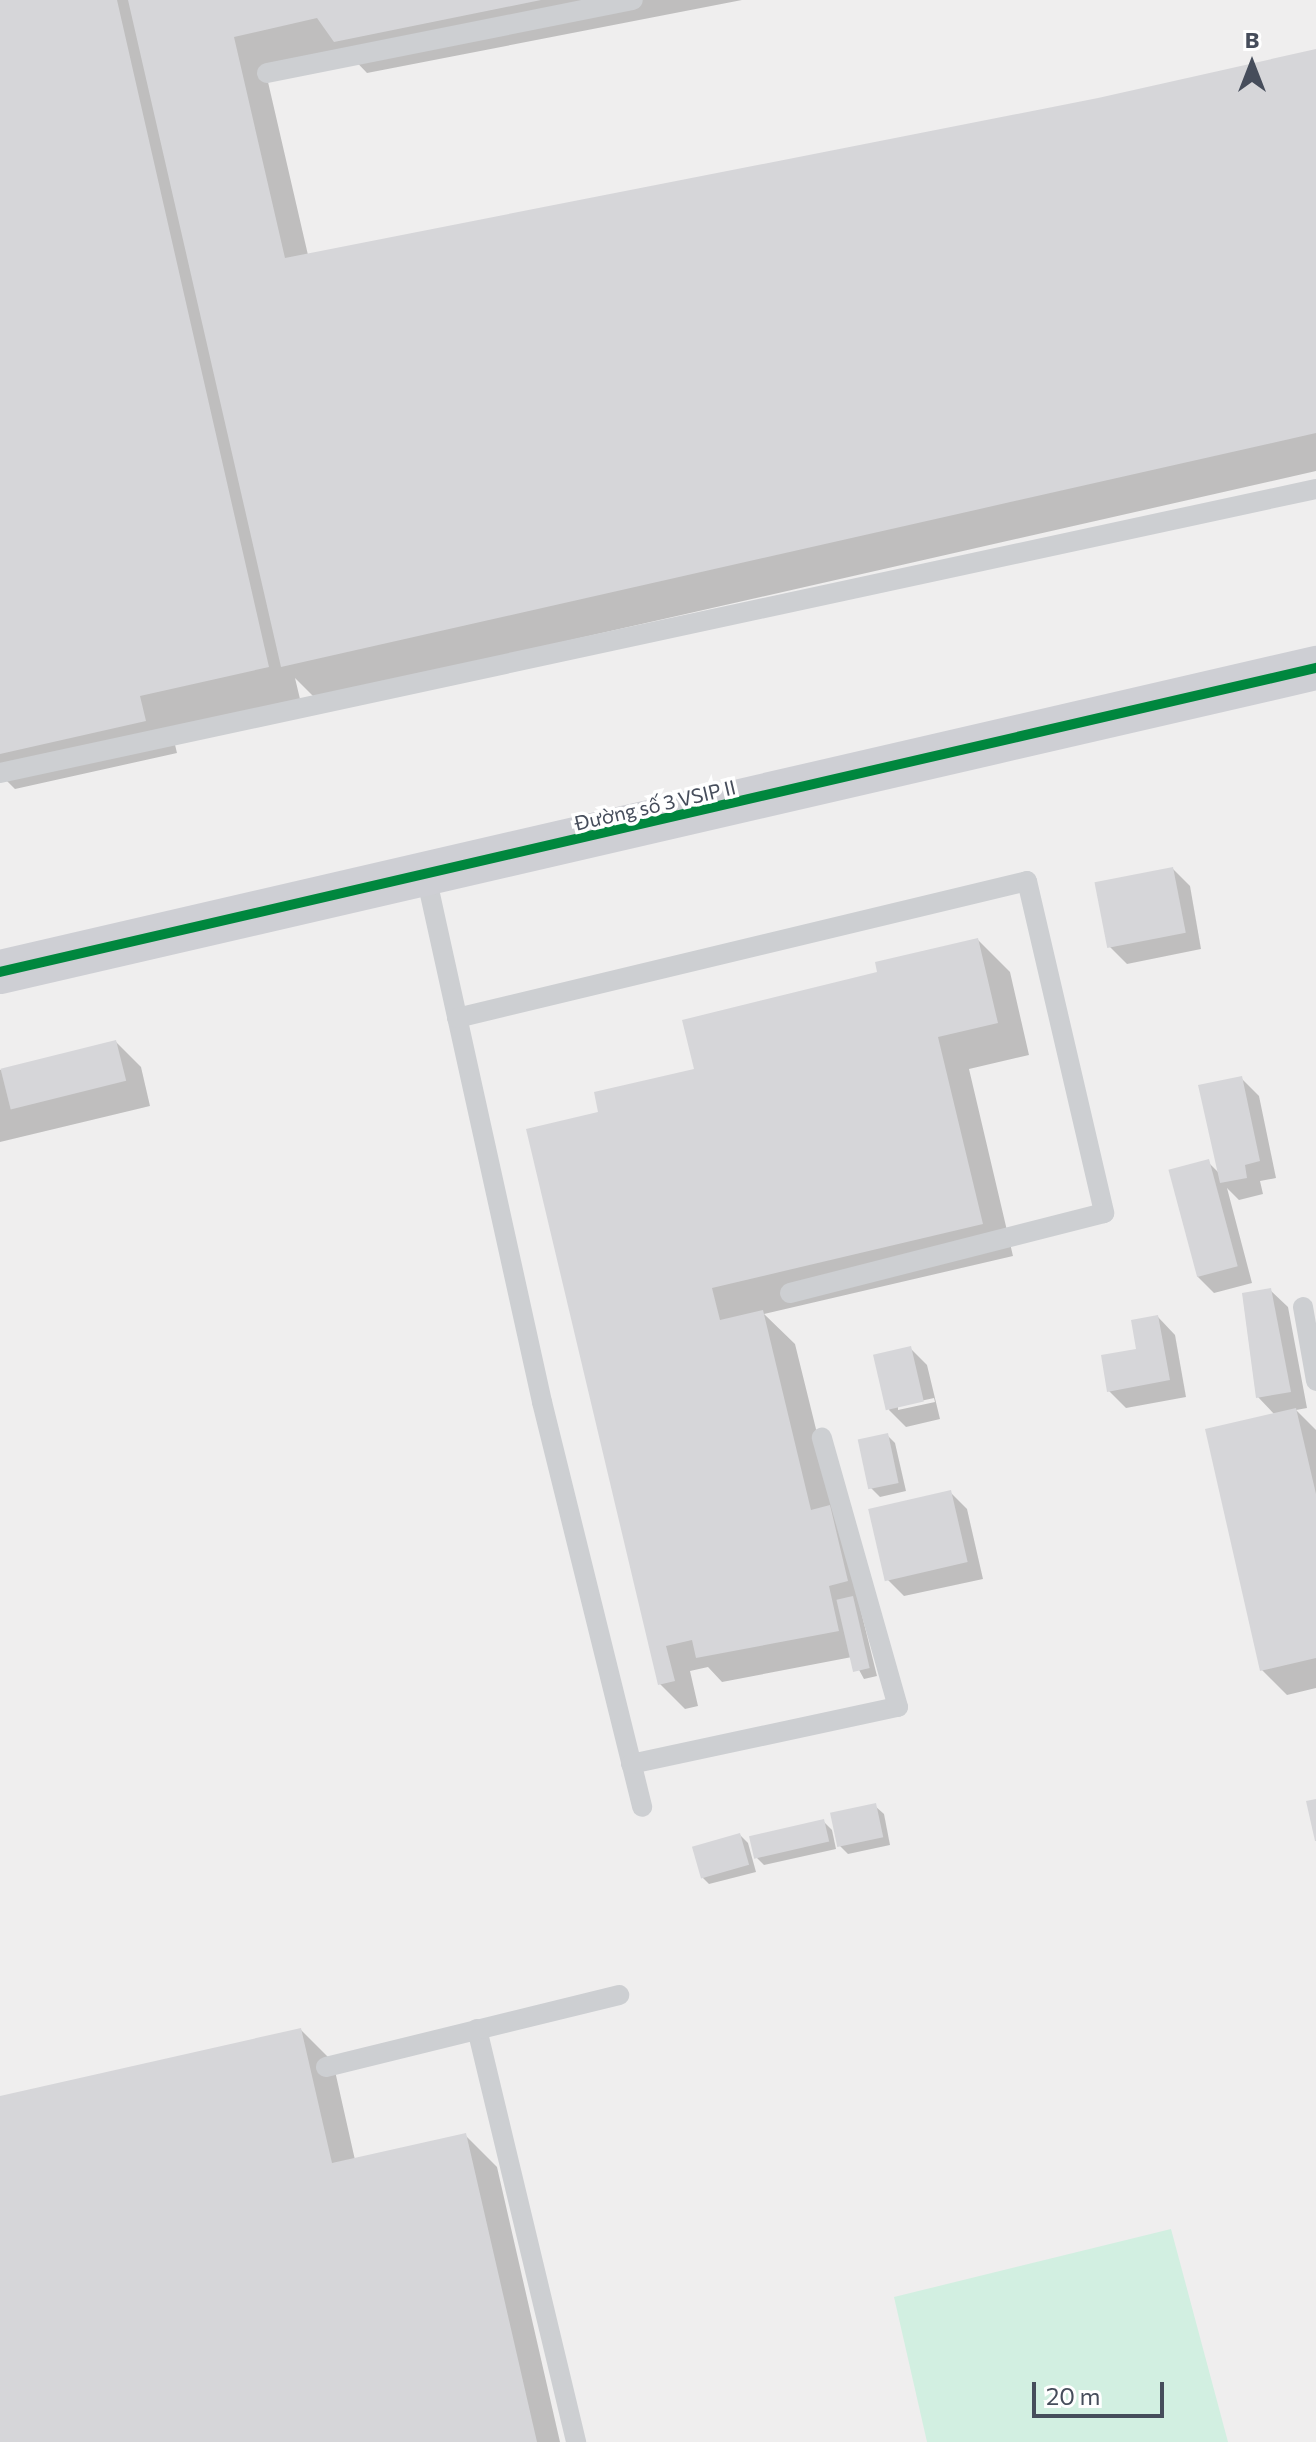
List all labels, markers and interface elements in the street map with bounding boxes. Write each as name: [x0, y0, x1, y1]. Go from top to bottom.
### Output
north arrow: [1212, 24, 1292, 104]
text: B: [1245, 26, 1259, 53]
street label: Đường số 3 VSIP II: [572, 775, 738, 835]
scale bar: [1036, 2366, 1168, 2416]
text: 20 m: [1046, 2381, 1100, 2410]

